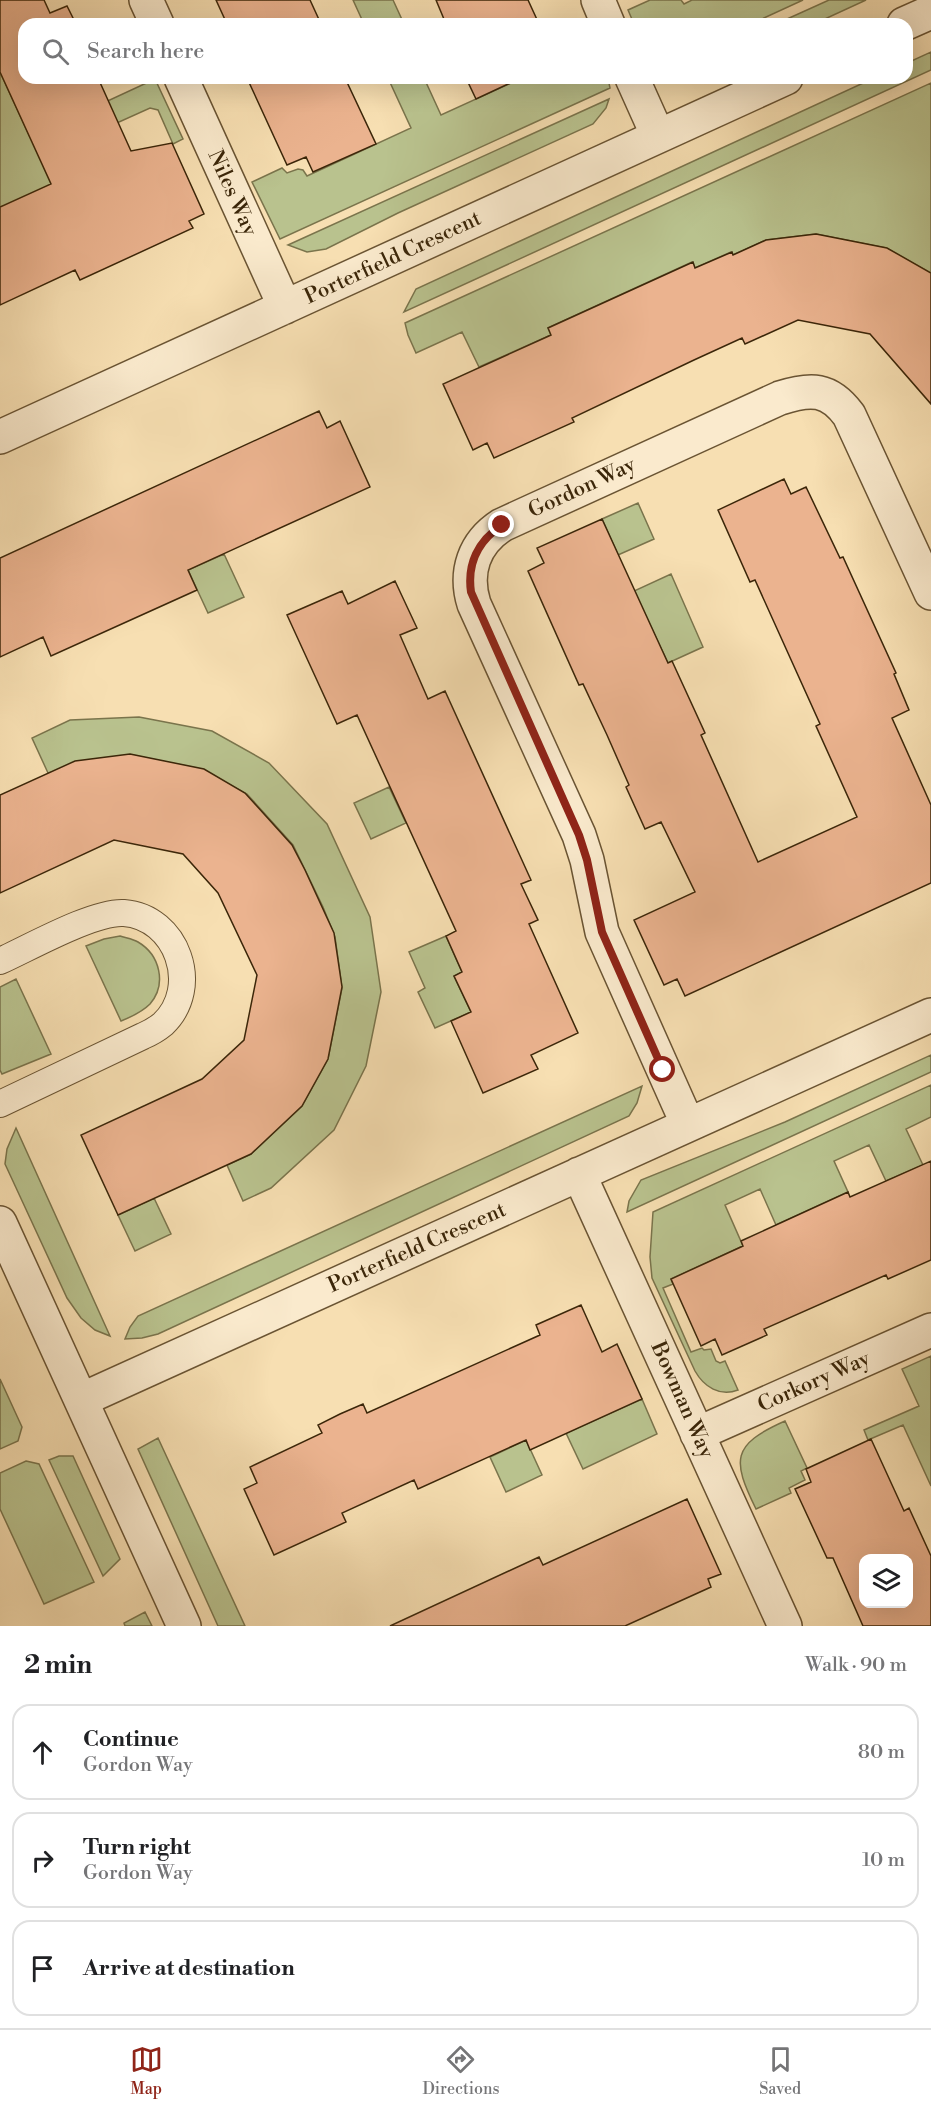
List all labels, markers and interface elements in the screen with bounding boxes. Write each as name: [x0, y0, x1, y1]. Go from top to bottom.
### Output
search box: [18, 18, 913, 84]
icon: search: [39, 35, 72, 68]
text: Search here: [87, 38, 204, 65]
street label: Niles Way: [202, 146, 263, 241]
street label: Porterfield Crescent: [300, 205, 486, 310]
street label: Gordon Way: [524, 452, 640, 524]
route end: [488, 511, 514, 537]
route start: [649, 1056, 675, 1082]
street label: Porterfield Crescent: [324, 1197, 511, 1299]
street label: Bowman Way: [644, 1337, 720, 1463]
street label: Corkory Way: [754, 1345, 875, 1418]
map controls: [859, 1554, 913, 1608]
button: layers: [859, 1554, 913, 1608]
text: 2 min: [24, 1649, 92, 1681]
text: Walk · 90 m: [805, 1653, 907, 1678]
text: Continue: [83, 1726, 179, 1753]
icon: ahead: [26, 1736, 59, 1769]
text: 80 m: [858, 1740, 905, 1765]
text: Gordon Way: [83, 1753, 193, 1778]
text: Turn right: [83, 1834, 191, 1861]
icon: right: [26, 1844, 59, 1877]
text: 10 m: [862, 1848, 905, 1873]
text: Gordon Way: [83, 1861, 193, 1886]
icon: arrive: [26, 1952, 59, 1985]
text: Arrive at destination: [83, 1955, 295, 1982]
tab: Map: [130, 2043, 163, 2099]
tab: Directions: [422, 2043, 500, 2099]
tab: Saved: [759, 2043, 801, 2099]

